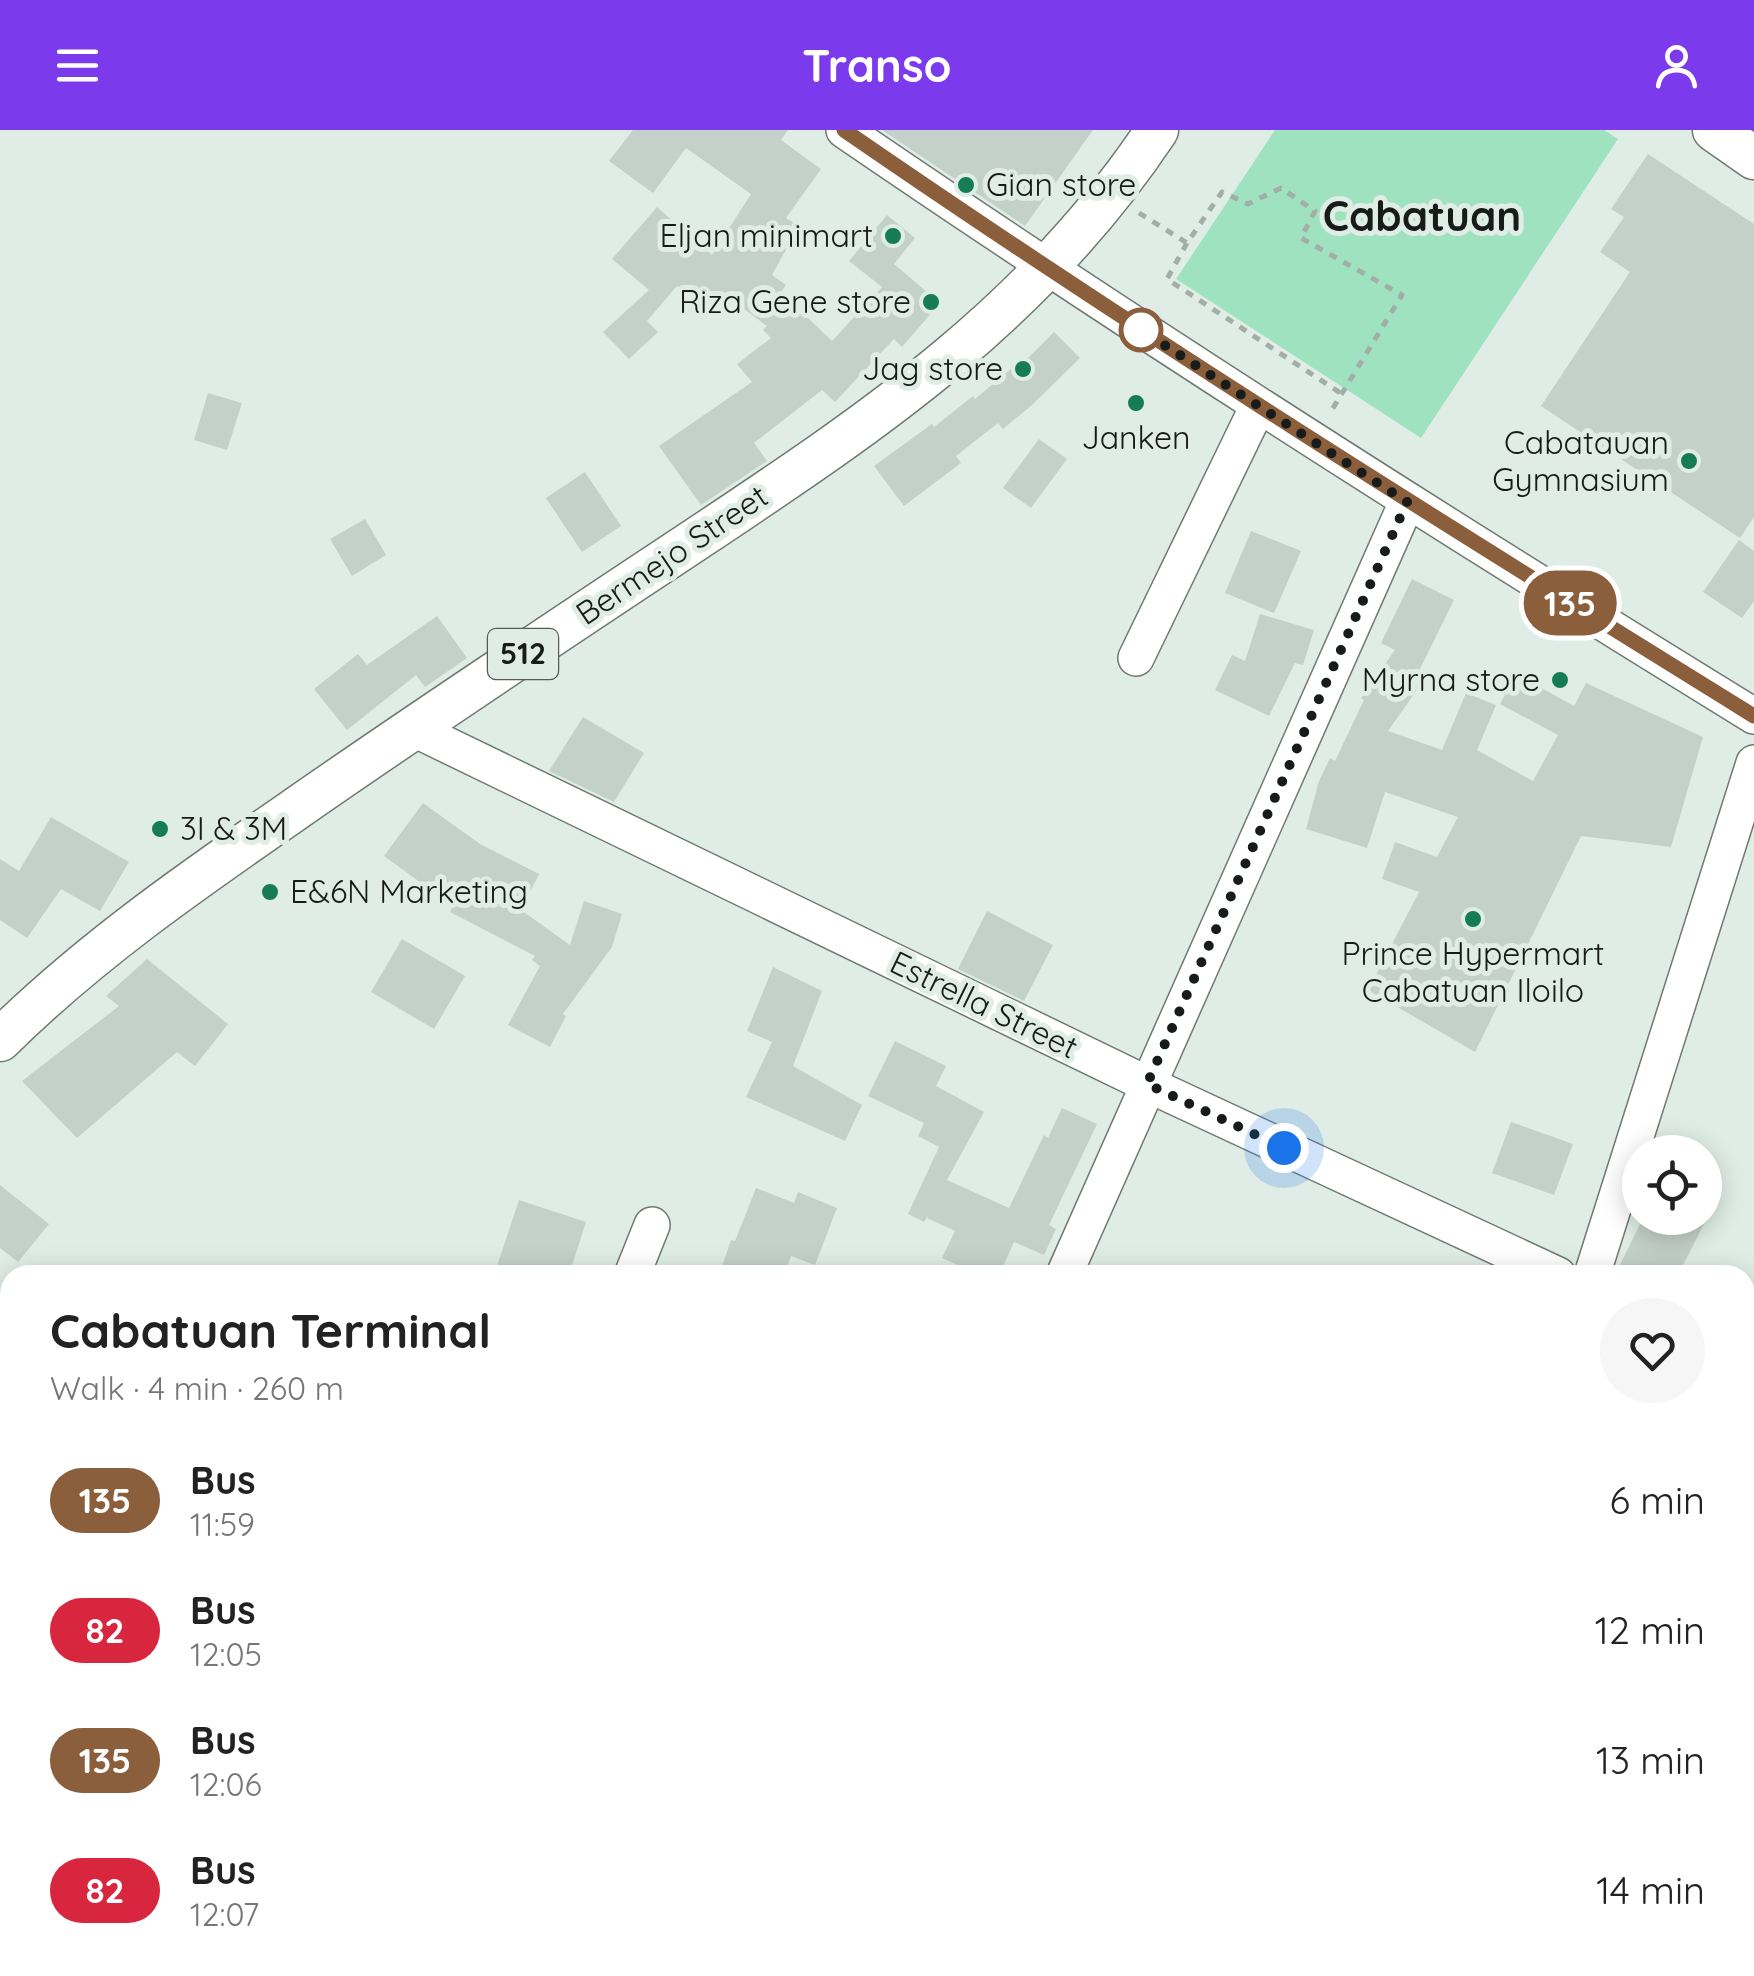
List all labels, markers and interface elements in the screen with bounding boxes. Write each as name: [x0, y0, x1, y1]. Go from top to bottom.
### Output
text: Transo: [802, 37, 952, 93]
icon: menu: [50, 38, 105, 93]
icon: person: [1649, 38, 1704, 93]
place label: Gian store: [986, 164, 1136, 204]
marker: Gian store: [955, 174, 977, 196]
district label: Cabatuan: [1323, 189, 1521, 242]
place label: Eljan minimart: [660, 215, 873, 255]
marker: Eljan minimart: [882, 225, 904, 247]
place label: Riza Gene store: [679, 281, 911, 321]
marker: Riza Gene store: [920, 291, 942, 313]
unlabelled marker: [1120, 309, 1162, 351]
place label: Jag store: [862, 348, 1003, 388]
marker: Jag store: [1012, 358, 1034, 380]
marker: Janken: [1125, 392, 1147, 414]
place label: Janken: [1081, 417, 1191, 457]
place label: Cabatauan Gymnasium: [1492, 422, 1669, 499]
marker: Cabatauan Gymnasium: [1678, 450, 1700, 472]
street label: Bermejo Street: [568, 475, 775, 633]
line badge: 135: [1512, 570, 1628, 636]
text: 135: [1544, 581, 1596, 625]
road number: 512: [488, 629, 558, 679]
place label: Myrna store: [1362, 659, 1540, 699]
marker: Myrna store: [1549, 669, 1571, 691]
place label: 3I & 3M: [180, 808, 287, 848]
marker: 3I & 3M: [149, 818, 171, 840]
place label: E&6N Marketing: [290, 871, 528, 911]
marker: E&6N Marketing: [259, 881, 281, 903]
marker: Prince Hypermart Cabatuan Iloilo: [1462, 908, 1484, 930]
place label: Prince Hypermart Cabatuan Iloilo: [1342, 933, 1604, 1010]
street label: Estrella Street: [884, 941, 1085, 1067]
your location: [1259, 1123, 1309, 1173]
map controls: [1622, 1135, 1722, 1235]
button: locate: [1622, 1135, 1722, 1235]
button: heart: [1600, 1298, 1705, 1403]
text: Cabatuan Terminal: [50, 1300, 491, 1360]
text: Walk · 4 min · 260 m: [50, 1368, 344, 1408]
text: Bus: [190, 1456, 256, 1504]
text: 6 min: [1609, 1476, 1705, 1524]
text: 135: [79, 1478, 131, 1522]
text: 11:59: [190, 1504, 255, 1544]
text: Bus: [190, 1586, 256, 1634]
text: 12 min: [1595, 1606, 1705, 1654]
text: 82: [85, 1608, 125, 1652]
text: 12:05: [190, 1634, 262, 1674]
text: Bus: [190, 1716, 256, 1764]
text: 13 min: [1596, 1736, 1705, 1784]
text: 135: [79, 1738, 131, 1782]
text: 12:06: [190, 1764, 262, 1804]
text: Bus: [190, 1846, 256, 1894]
text: 14 min: [1596, 1866, 1705, 1914]
text: 82: [85, 1868, 125, 1912]
text: 12:07: [190, 1894, 259, 1934]

